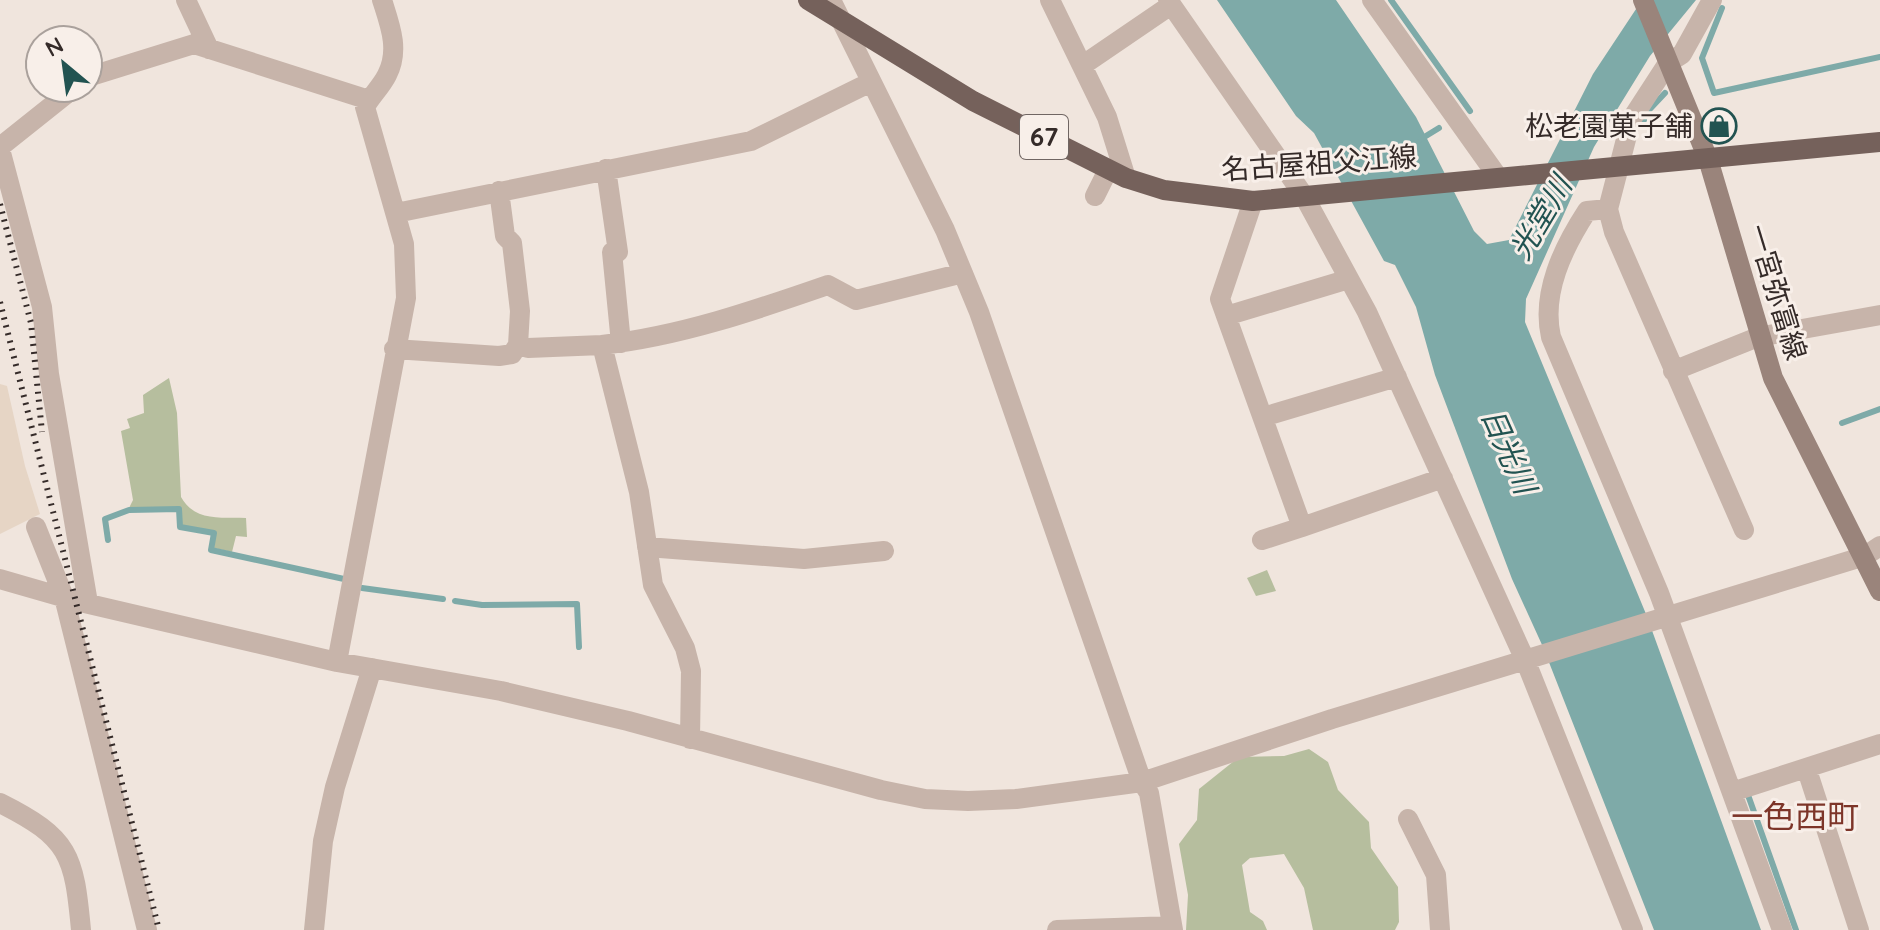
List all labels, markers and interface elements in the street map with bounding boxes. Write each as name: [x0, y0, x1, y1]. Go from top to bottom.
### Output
north arrow: [24, 24, 104, 104]
text: N: [40, 30, 68, 63]
shop icon: 松老園菓子舗: [1700, 107, 1738, 145]
place label: 松老園菓子舗: [1525, 108, 1693, 143]
road number: 67: [1020, 115, 1068, 159]
street label: 名古屋祖父江線: [1220, 138, 1418, 187]
water label: 光堂川: [1501, 167, 1581, 266]
street label: 一宮弥富線: [1740, 220, 1815, 364]
water label: 日光川: [1473, 402, 1546, 502]
district label: 一色西町: [1731, 796, 1859, 836]

